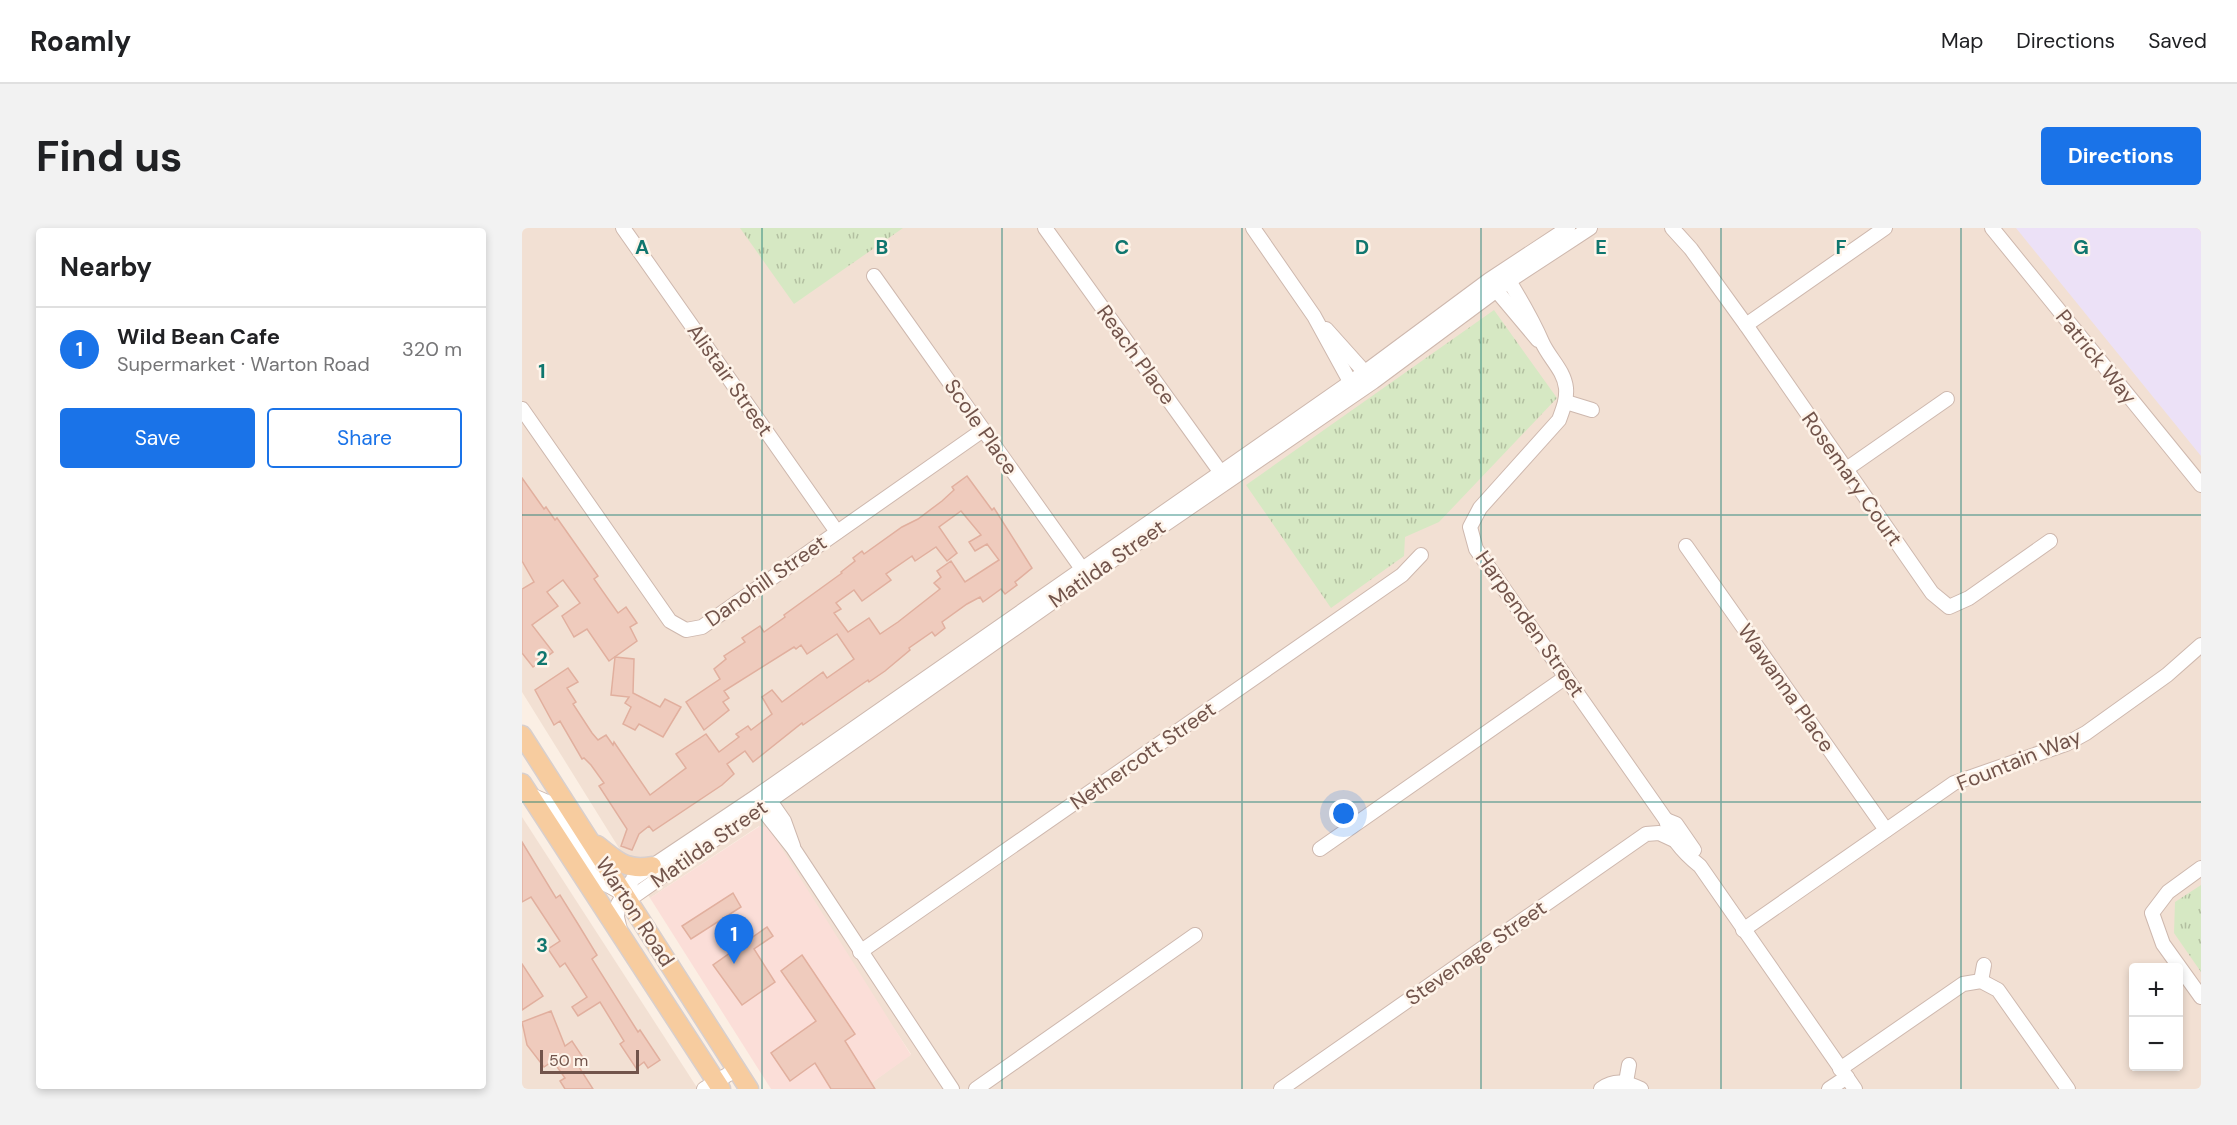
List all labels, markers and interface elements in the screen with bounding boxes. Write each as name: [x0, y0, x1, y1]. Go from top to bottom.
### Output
text: Roamly: [30, 23, 131, 60]
text: Map: [1941, 27, 1983, 55]
text: Directions: [2016, 27, 2115, 55]
text: Saved: [2148, 27, 2207, 55]
button: Directions: [2041, 127, 2201, 185]
text: Find us: [36, 129, 182, 184]
text: A: [635, 234, 649, 260]
text: B: [876, 234, 888, 260]
text: C: [1115, 234, 1129, 260]
text: D: [1355, 234, 1369, 260]
text: E: [1595, 234, 1607, 260]
text: F: [1835, 234, 1847, 260]
text: G: [2073, 234, 2089, 260]
text: Nearby: [60, 250, 152, 284]
street label: Reach Place: [1090, 299, 1182, 411]
street label: Patrick Way: [2049, 304, 2143, 410]
street label: Alistair Street: [681, 318, 779, 442]
text: Wild Bean Cafe: [117, 322, 280, 351]
text: 1: [76, 336, 83, 362]
text: 320 m: [402, 336, 462, 362]
text: Supermarket · Warton Road: [117, 351, 370, 377]
text: 1: [538, 358, 546, 384]
street label: Scole Place: [938, 373, 1024, 481]
street label: Rosemary Court: [1795, 406, 1909, 552]
button: Save: [60, 408, 255, 468]
button: Share: [267, 408, 462, 468]
street label: Matilda Street: [1043, 513, 1171, 615]
street label: Danohill Street: [700, 529, 832, 633]
street label: Harpenden Street: [1469, 545, 1591, 703]
street label: Wawanna Place: [1731, 618, 1841, 758]
text: 2: [536, 645, 548, 671]
street label: Nethercott Street: [1065, 695, 1221, 817]
street label: Fountain Way: [1953, 722, 2086, 798]
street label: Matilda Street: [645, 793, 773, 895]
your location: [1329, 799, 1358, 828]
street label: Warton Road: [589, 852, 681, 972]
street label: Stevenage Street: [1400, 894, 1552, 1012]
pin: 1: [714, 914, 754, 964]
text: 3: [536, 932, 548, 958]
map controls: [2129, 963, 2183, 1071]
button: +: [2129, 963, 2183, 1017]
button: −: [2129, 1017, 2183, 1071]
scale bar: [540, 1047, 639, 1074]
text: 50 m: [549, 1050, 588, 1071]

